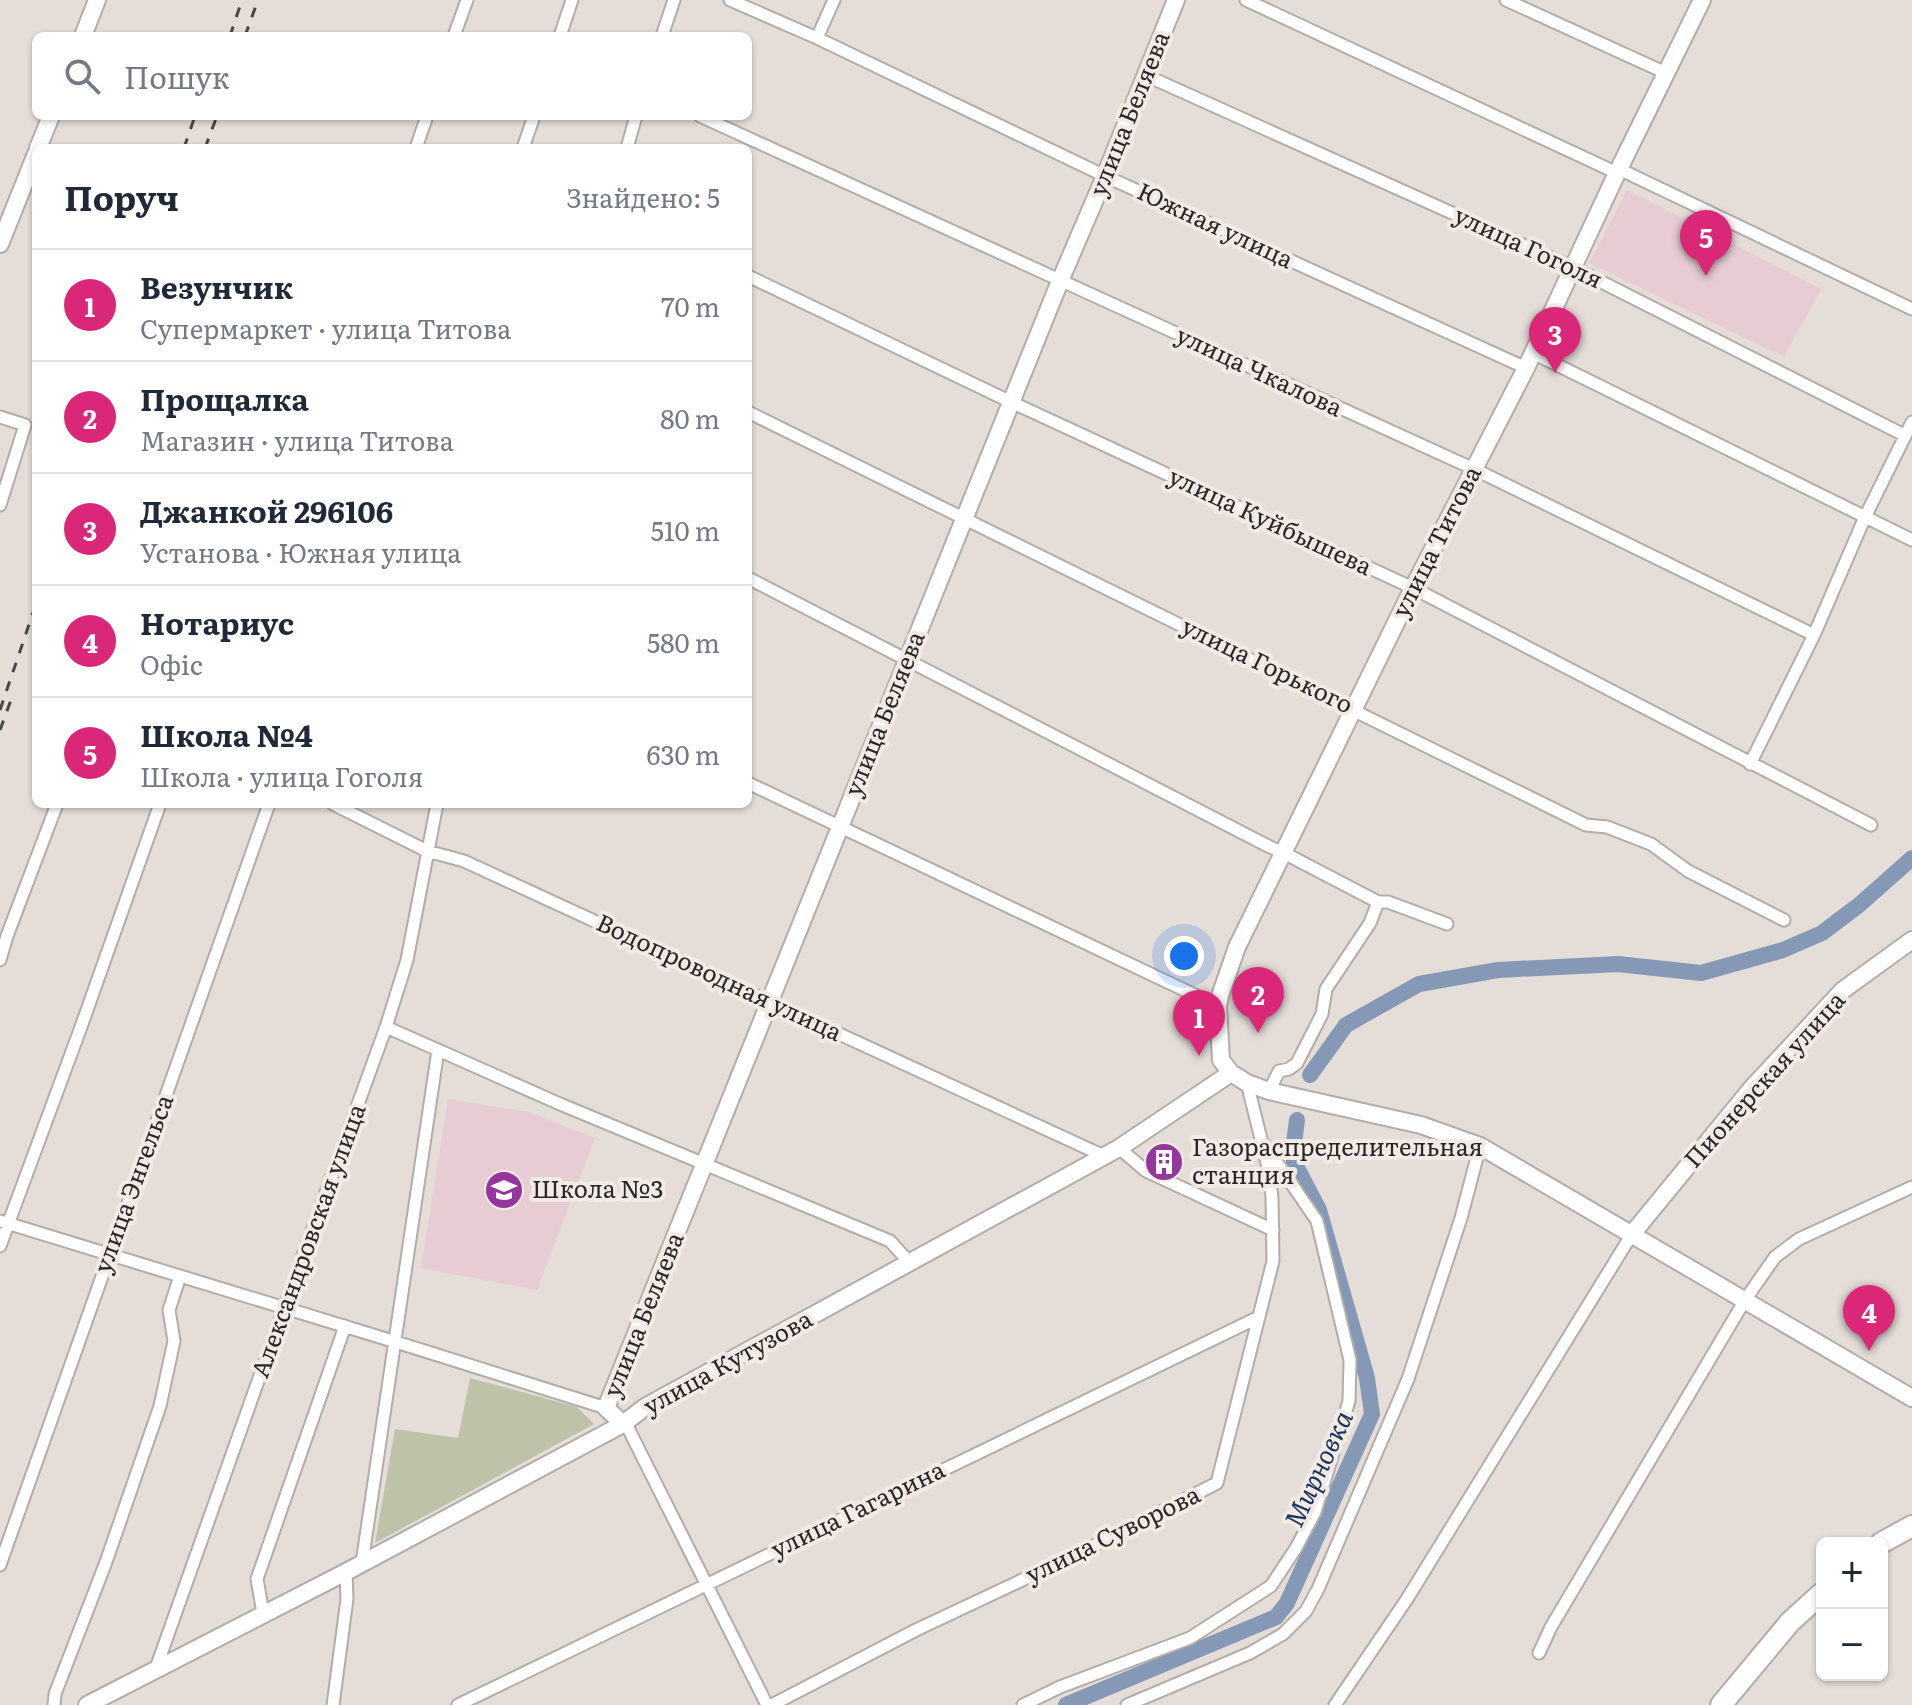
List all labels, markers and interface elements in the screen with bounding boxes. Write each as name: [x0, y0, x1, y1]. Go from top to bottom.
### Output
street label: улица Беляева: [1079, 25, 1177, 201]
search box: [32, 32, 752, 120]
icon: search: [60, 54, 104, 98]
text: Пошук: [124, 54, 229, 98]
text: Поруч: [64, 171, 179, 221]
street label: Южная улица: [1132, 172, 1300, 275]
text: Знайдено: 5: [566, 177, 720, 216]
street label: улица Гоголя: [1449, 196, 1609, 295]
pin: 5: [1680, 210, 1732, 276]
text: Везунчик: [140, 264, 293, 308]
text: 1: [85, 286, 95, 325]
text: 70 m: [661, 286, 720, 325]
pin: 3: [1529, 307, 1581, 373]
text: Супермаркет · улица Титова: [140, 308, 511, 347]
street label: улица Чкалова: [1171, 316, 1349, 424]
text: Прощалка: [140, 376, 309, 420]
text: 2: [83, 398, 97, 437]
text: 80 m: [660, 398, 720, 437]
text: Магазин · улица Титова: [140, 420, 454, 459]
street label: улица Куйбышева: [1164, 457, 1379, 582]
street label: улица Титова: [1382, 459, 1488, 623]
text: Джанкой 296106: [140, 488, 393, 532]
text: 3: [83, 510, 97, 549]
text: 510 m: [651, 510, 720, 549]
text: Установа · Южная улица: [140, 532, 461, 571]
text: Нотариус: [140, 600, 294, 644]
street label: улица Горького: [1176, 607, 1360, 720]
text: 4: [82, 622, 98, 661]
text: 580 m: [647, 622, 720, 661]
street label: улица Беляева: [834, 625, 932, 801]
text: Офіс: [140, 644, 203, 683]
text: Школа №4: [140, 712, 313, 756]
text: 5: [83, 734, 97, 773]
text: 630 m: [646, 734, 720, 773]
text: Школа · улица Гоголя: [140, 756, 423, 795]
street label: Водопроводная улица: [592, 903, 849, 1048]
your location: [1164, 936, 1204, 976]
pin: 2: [1232, 967, 1284, 1033]
street label: Пионерская улица: [1674, 982, 1852, 1174]
pin: 1: [1173, 990, 1225, 1056]
street label: улица Энгельса: [83, 1089, 180, 1277]
street label: Александровская улица: [241, 1098, 373, 1382]
place label: Газораспределительная станция: [1192, 1128, 1483, 1191]
building icon: Газораспределительная станция: [1143, 1141, 1185, 1183]
school or university icon: Школа №3: [483, 1169, 525, 1211]
place label: Школа №3: [532, 1170, 664, 1205]
street label: улица Беляева: [593, 1226, 691, 1402]
pin: 4: [1843, 1285, 1895, 1351]
street label: улица Кутузова: [636, 1300, 818, 1422]
water label: Мирновка: [1273, 1403, 1361, 1533]
street label: улица Гагарина: [764, 1450, 950, 1565]
street label: улица Суворова: [1019, 1475, 1205, 1590]
map controls: [1816, 1537, 1888, 1681]
button: +: [1816, 1537, 1888, 1609]
button: −: [1816, 1609, 1888, 1681]

